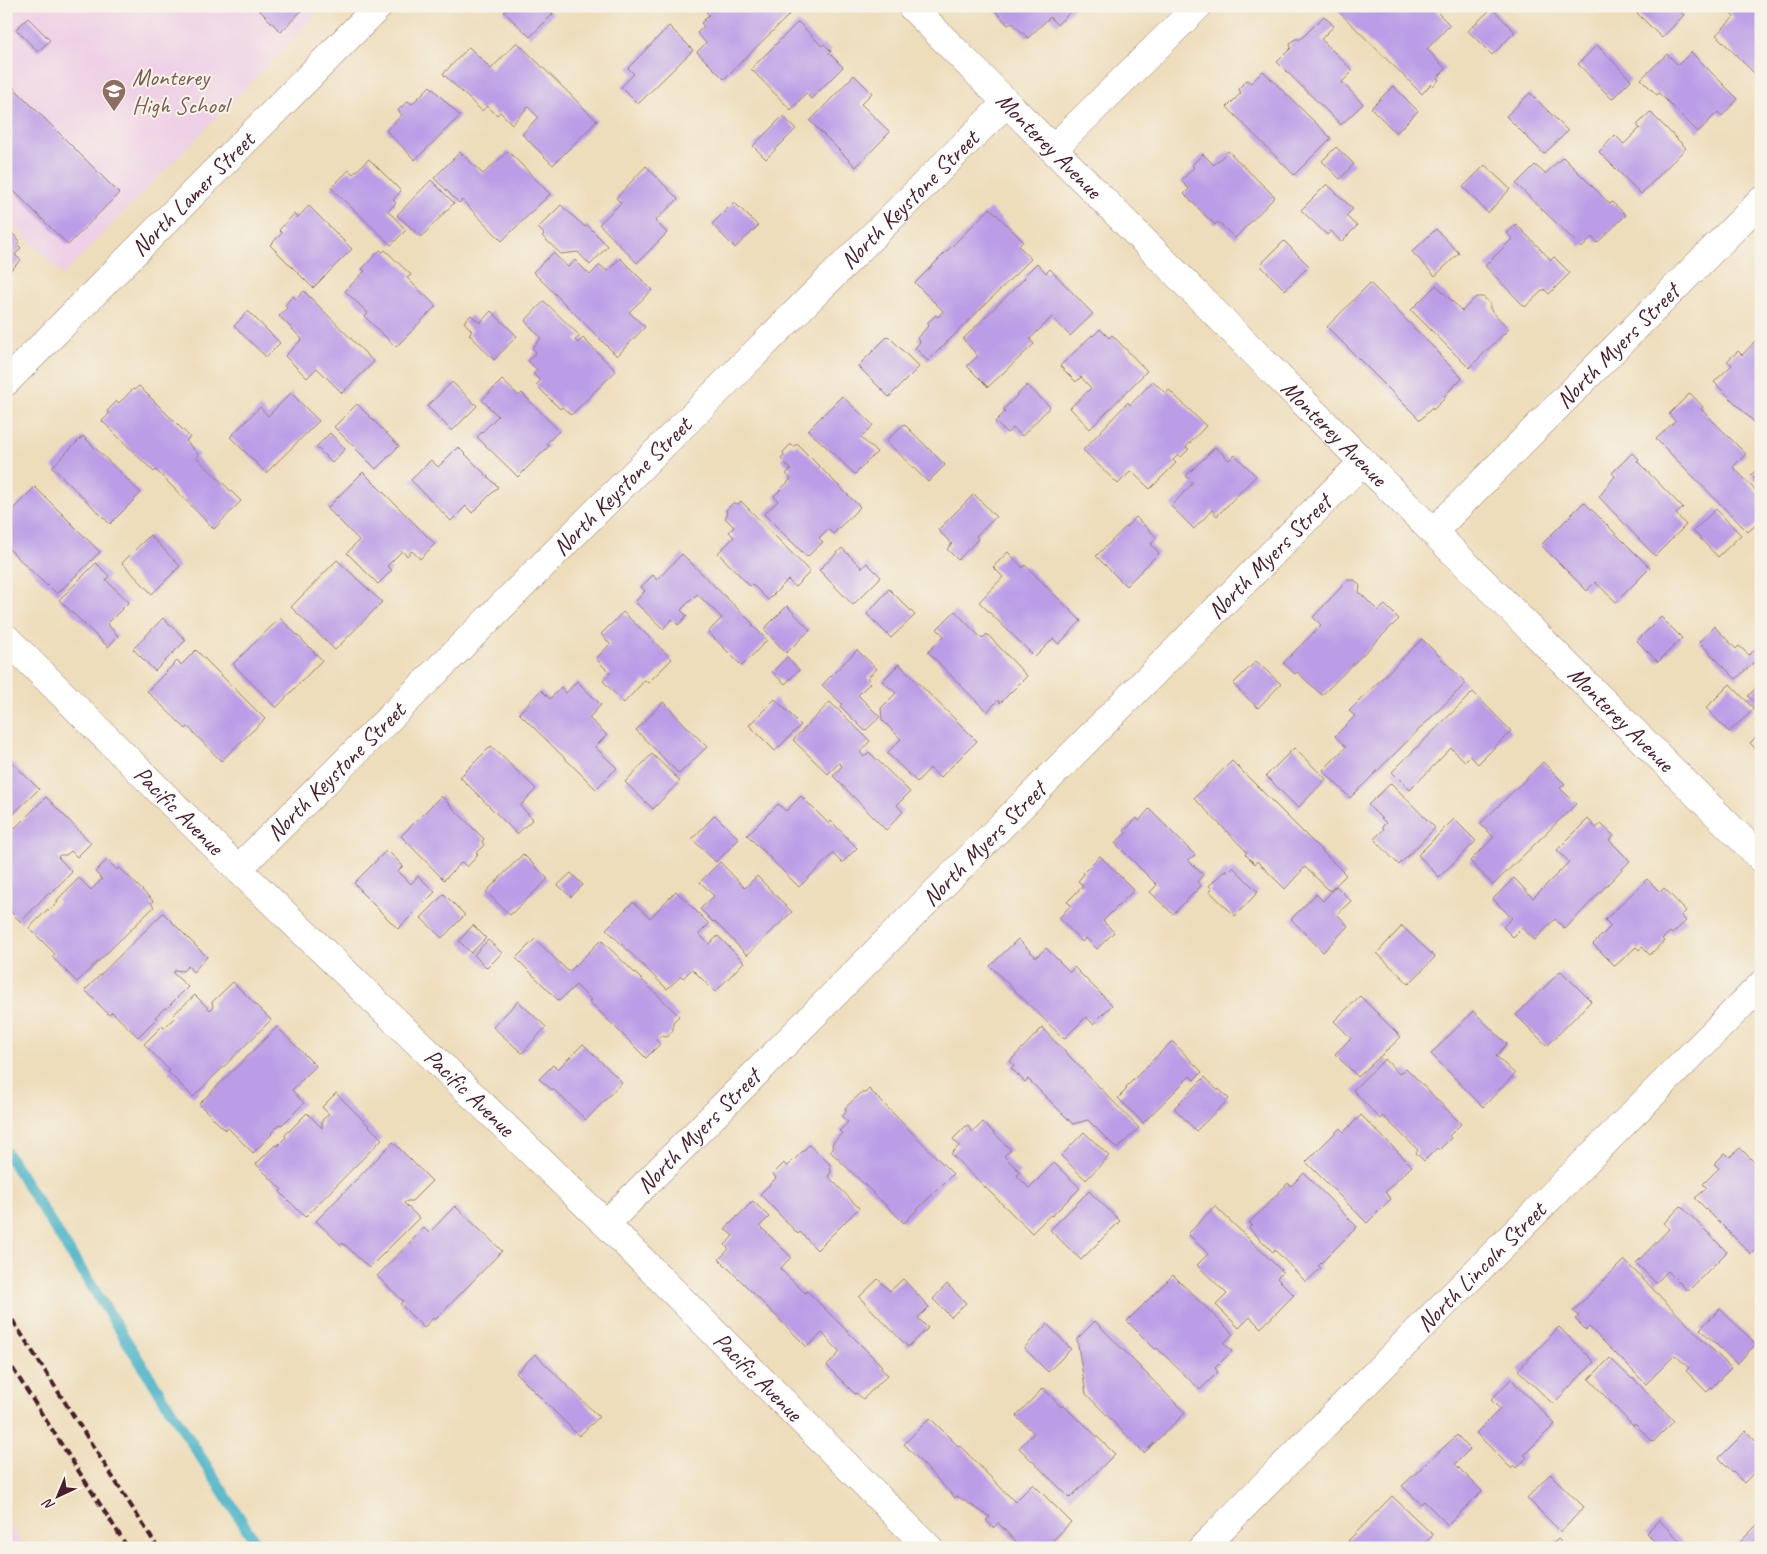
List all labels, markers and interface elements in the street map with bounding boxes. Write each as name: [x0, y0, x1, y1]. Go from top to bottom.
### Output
place label: Monterey High School: [132, 62, 232, 120]
school or university icon: Monterey High School: [101, 78, 127, 112]
street label: Monterey Avenue: [990, 86, 1110, 206]
street label: North Keystone Street: [833, 122, 986, 275]
street label: North Lamer Street: [125, 124, 262, 262]
street label: North Myers Street: [1549, 275, 1688, 415]
street label: Monterey Avenue: [1275, 373, 1395, 494]
street label: North Keystone Street: [546, 409, 699, 562]
street label: North Myers Street: [1201, 486, 1340, 625]
street label: Monterey Avenue: [1561, 659, 1682, 780]
street label: North Keystone Street: [260, 694, 413, 847]
street label: Pacific Avenue: [128, 759, 231, 863]
street label: North Myers Street: [915, 773, 1054, 912]
street label: Pacific Avenue: [418, 1042, 523, 1144]
street label: North Myers Street: [630, 1060, 769, 1200]
street label: North Lincoln Street: [1410, 1194, 1553, 1338]
street label: Pacific Avenue: [707, 1325, 810, 1429]
north arrow: [32, 1472, 82, 1522]
text: N: [39, 1494, 58, 1514]

